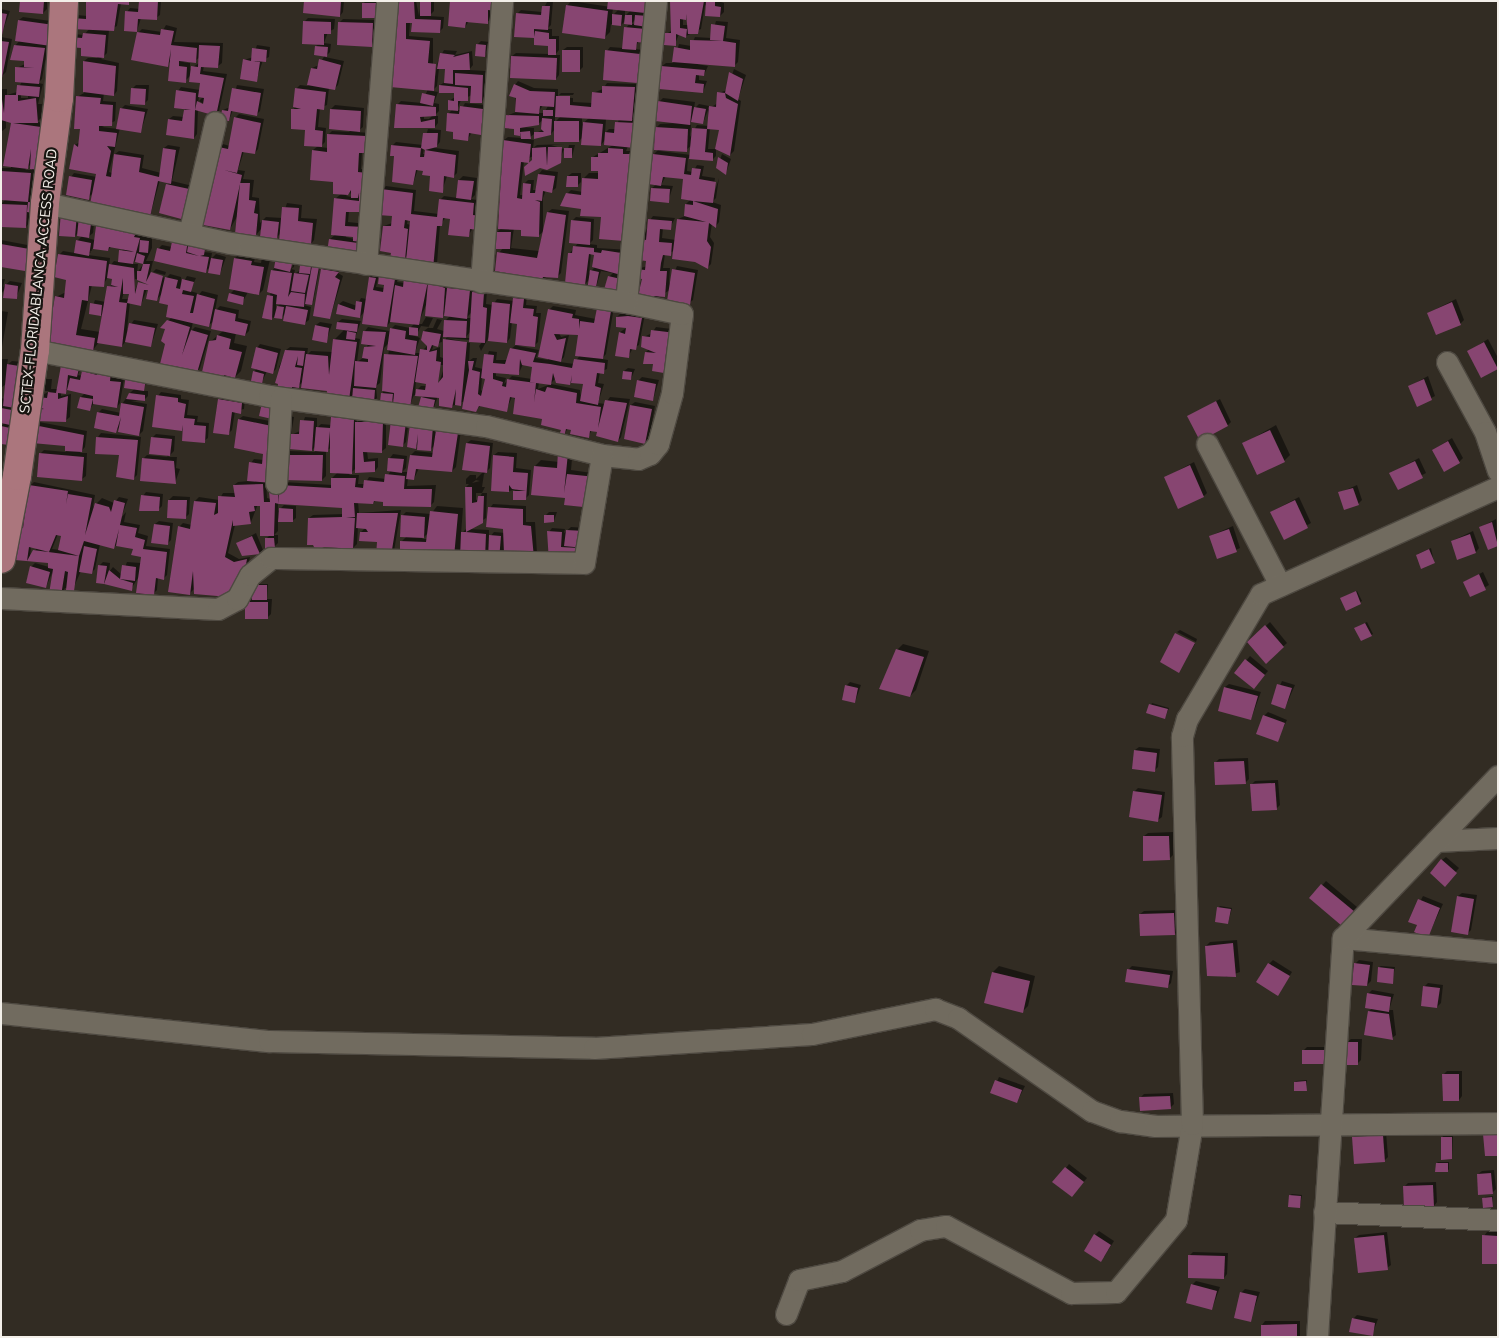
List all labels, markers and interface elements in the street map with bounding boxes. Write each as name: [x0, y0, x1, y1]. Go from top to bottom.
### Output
street label: SCTEX-FLORIDABLANCA ACCESS ROAD: [17, 148, 61, 414]

